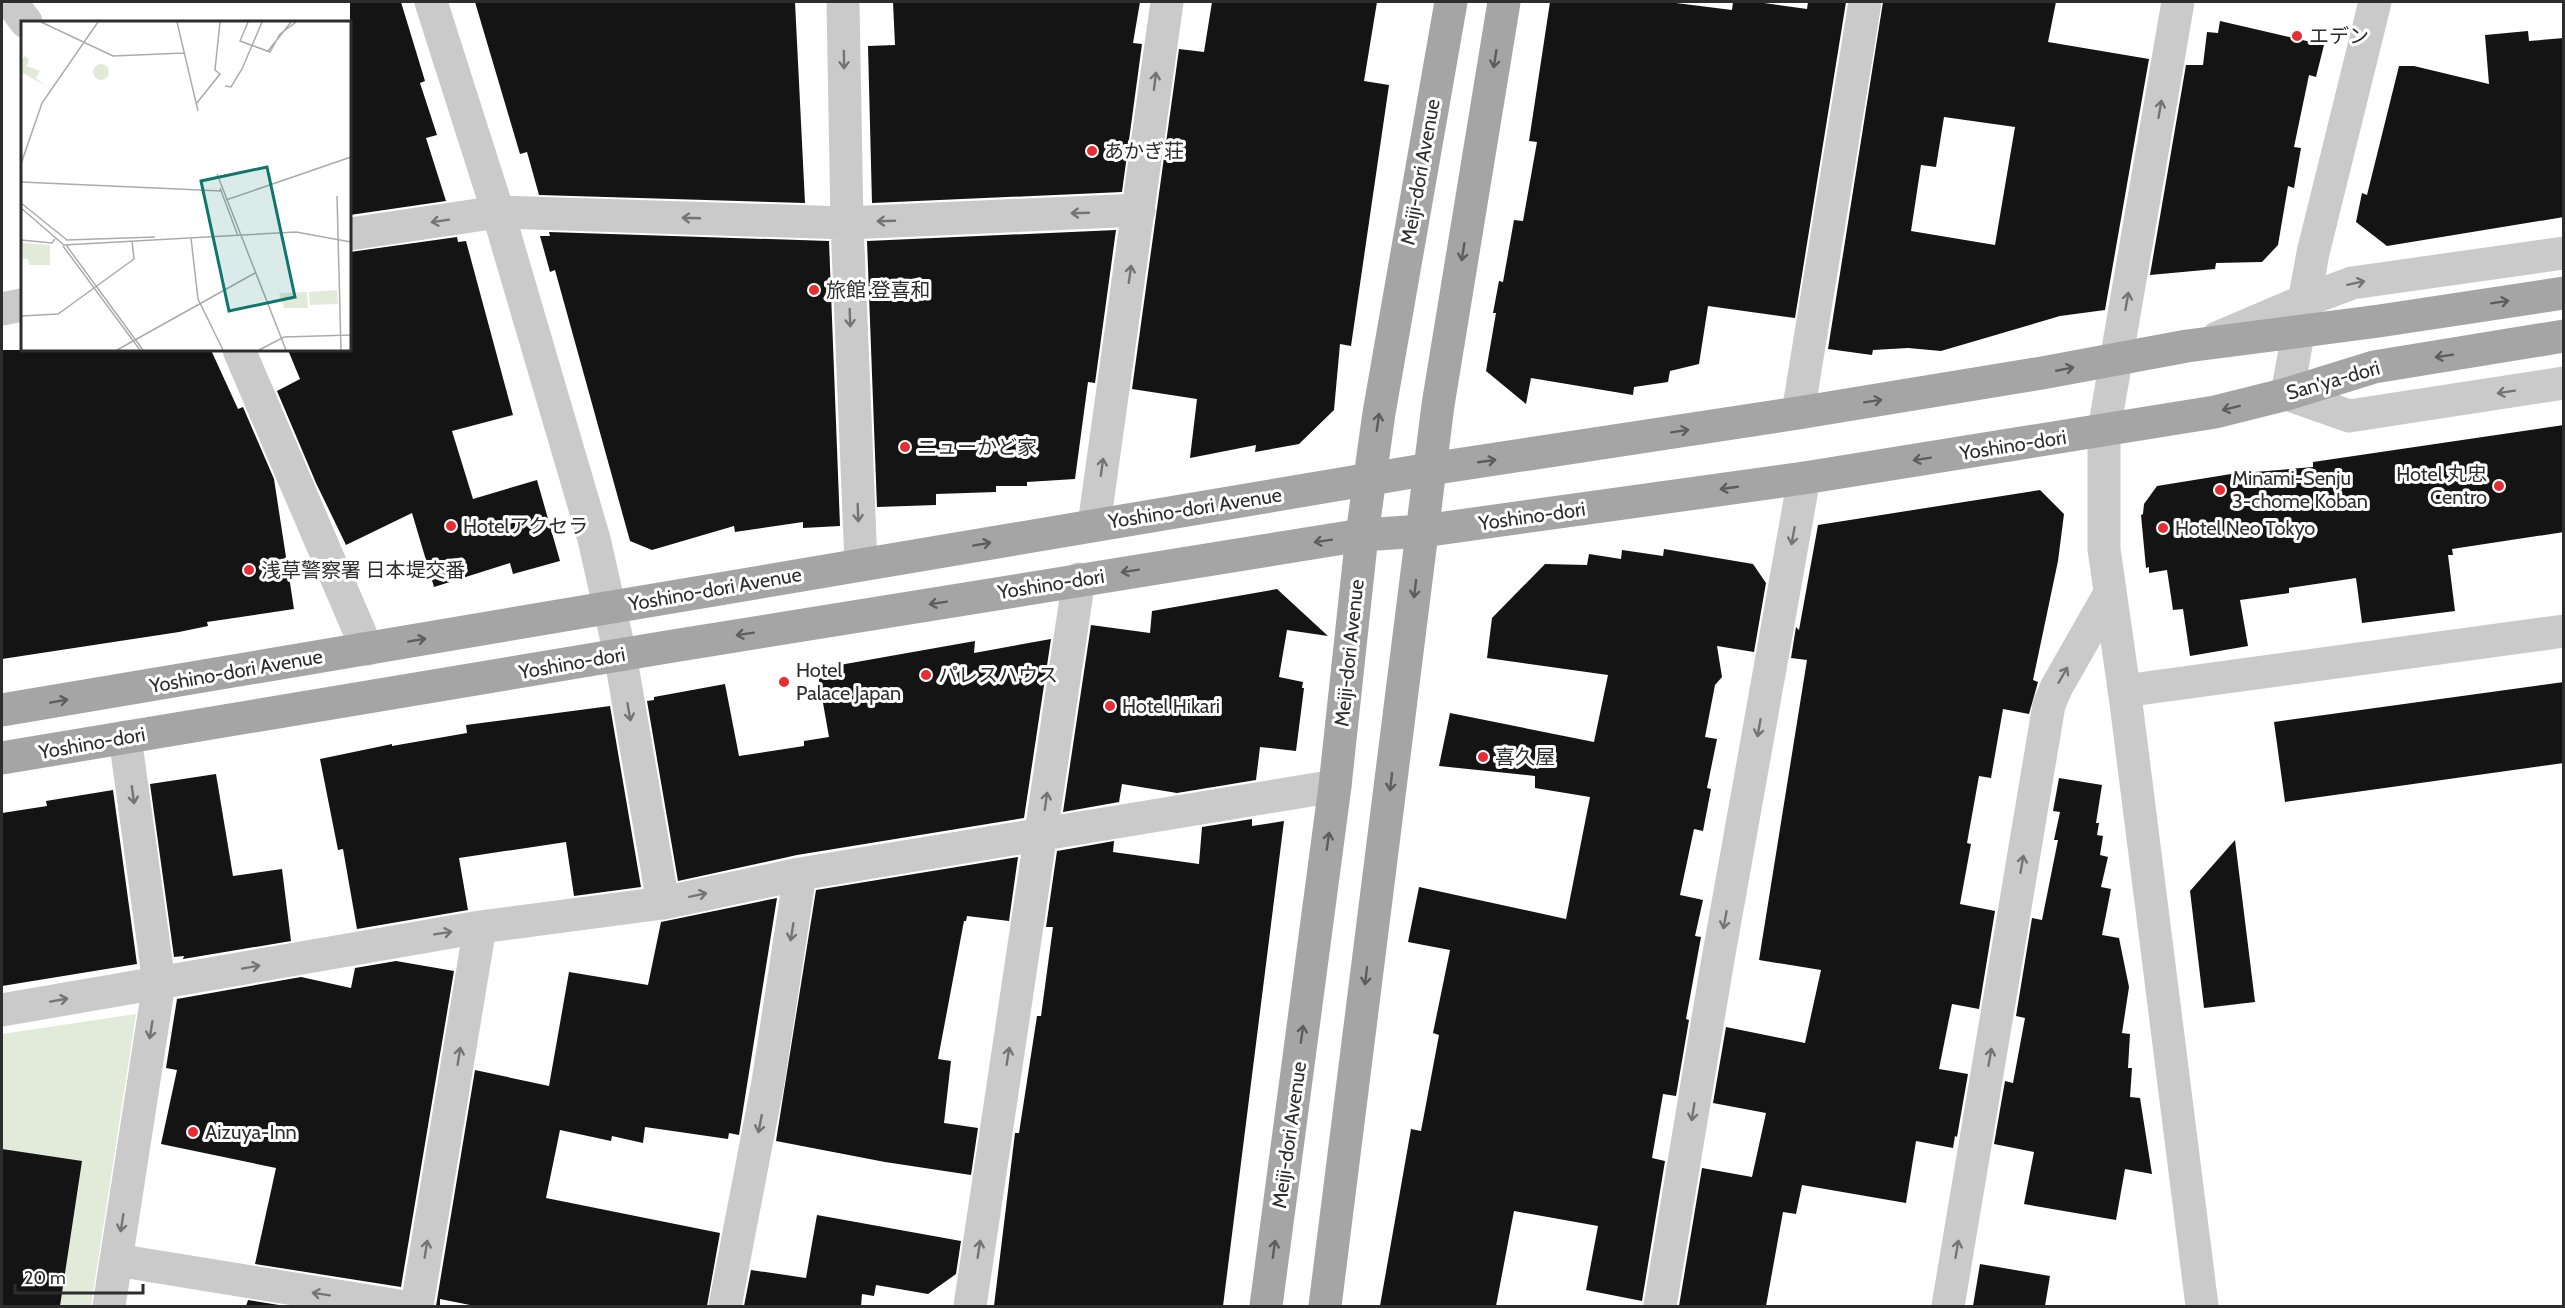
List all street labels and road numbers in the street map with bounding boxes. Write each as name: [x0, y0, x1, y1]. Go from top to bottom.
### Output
street label: Meiji-dori Avenue: [1395, 97, 1445, 247]
street label: San'ya-dori: [2283, 355, 2383, 405]
street label: Yoshino-dori: [1957, 425, 2068, 465]
street label: Yoshino-dori Avenue: [1106, 482, 1283, 534]
street label: Yoshino-dori: [1476, 497, 1587, 535]
street label: Yoshino-dori Avenue: [626, 562, 803, 616]
street label: Yoshino-dori: [995, 564, 1106, 604]
street label: Meiji-dori Avenue: [1329, 578, 1369, 728]
street label: Yoshino-dori: [516, 642, 627, 684]
street label: Yoshino-dori Avenue: [147, 644, 324, 698]
street label: Yoshino-dori: [36, 722, 147, 764]
street label: Meiji-dori Avenue: [1267, 1060, 1311, 1210]

